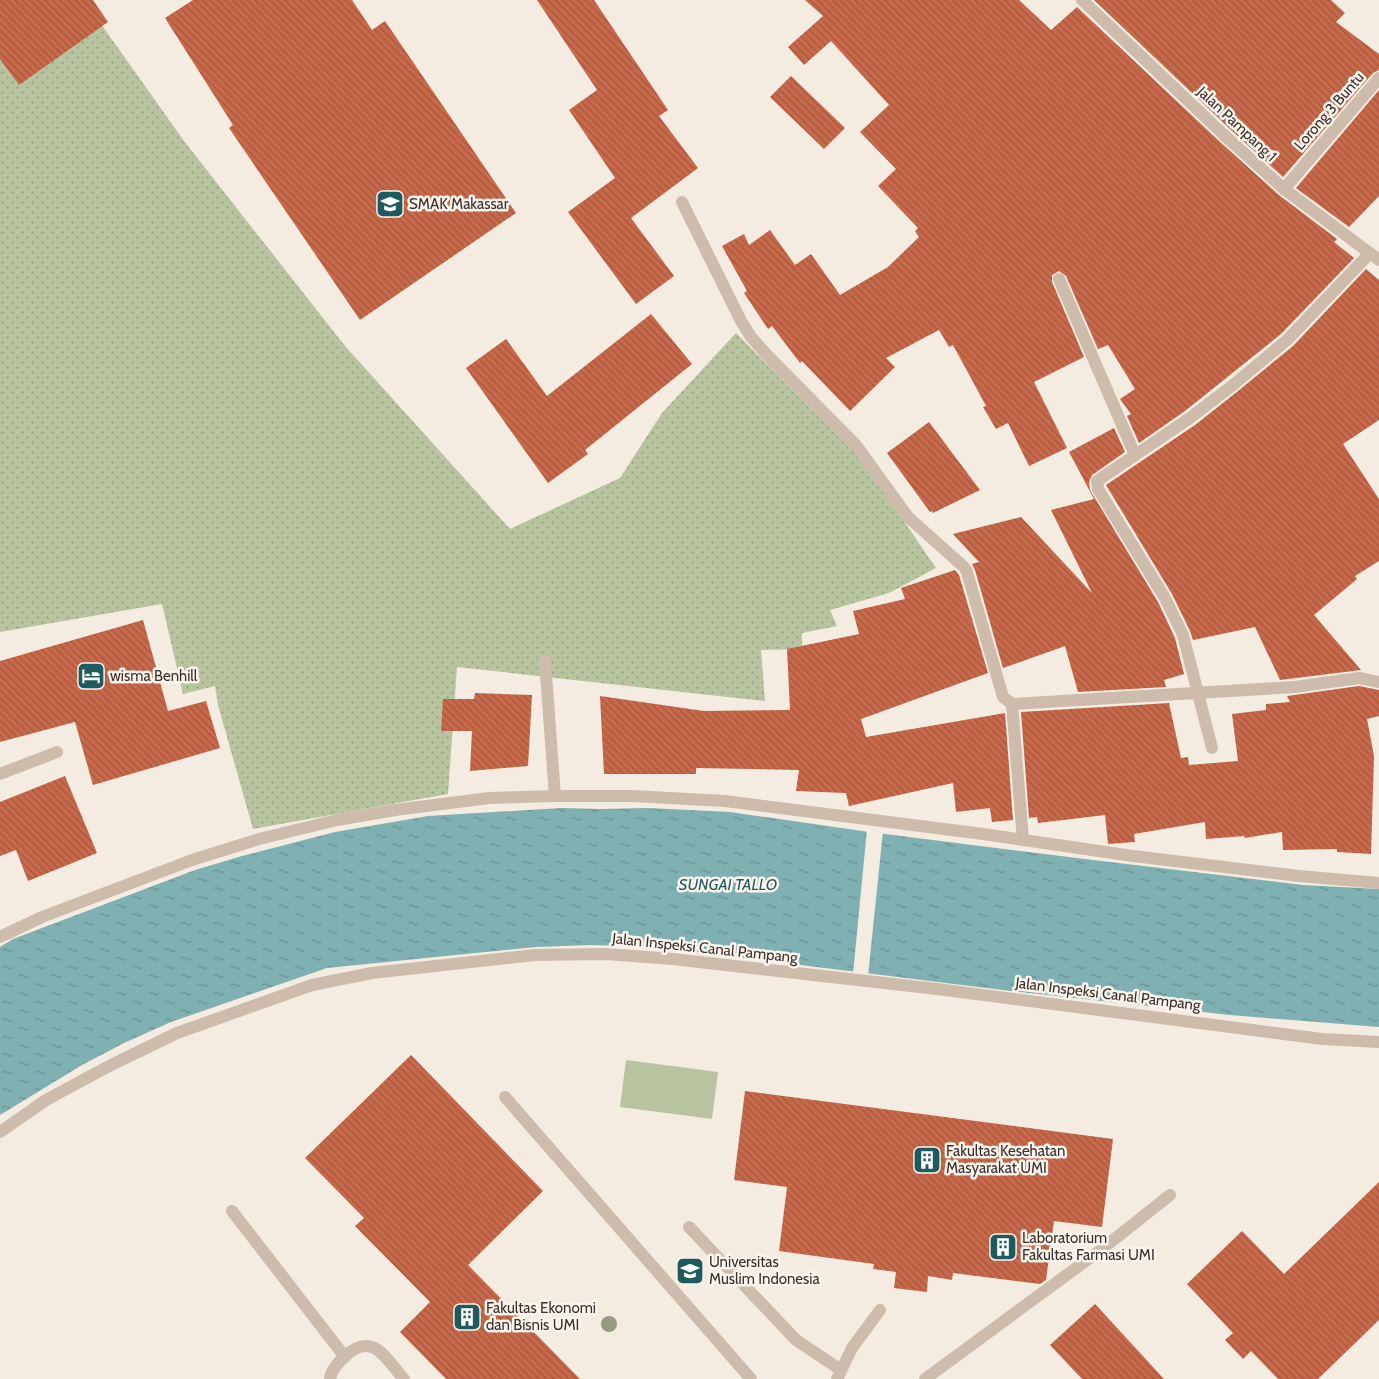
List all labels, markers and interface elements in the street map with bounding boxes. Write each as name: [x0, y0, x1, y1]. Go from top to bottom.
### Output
street label: Lorong 3 Buntu: [1290, 68, 1368, 154]
street label: Jalan Pampang 1: [1193, 82, 1280, 165]
school or university icon: SMAK Makassar: [375, 189, 405, 219]
place label: SMAK Makassar: [409, 195, 509, 213]
hotel icon: wisma Benhill: [76, 661, 106, 691]
place label: wisma Benhill: [110, 667, 198, 685]
water label: SUNGAI TALLO: [679, 875, 777, 894]
street label: Jalan Inspeksi Canal Pampang: [610, 929, 799, 967]
street label: Jalan Inspeksi Canal Pampang: [1013, 974, 1202, 1014]
place label: Fakultas Kesehatan Masyarakat UMI: [946, 1142, 1065, 1177]
building icon: Fakultas Kesehatan Masyarakat UMI: [912, 1145, 942, 1175]
place label: Laboratorium Fakultas Farmasi UMI: [1022, 1229, 1155, 1264]
building icon: Laboratorium Fakultas Farmasi UMI: [988, 1232, 1018, 1262]
place label: Universitas Muslim Indonesia: [709, 1253, 820, 1288]
school or university icon: Universitas Muslim Indonesia: [675, 1256, 705, 1286]
place label: Fakultas Ekonomi dan Bisnis UMI: [486, 1299, 596, 1334]
building icon: Fakultas Ekonomi dan Bisnis UMI: [452, 1302, 482, 1332]

